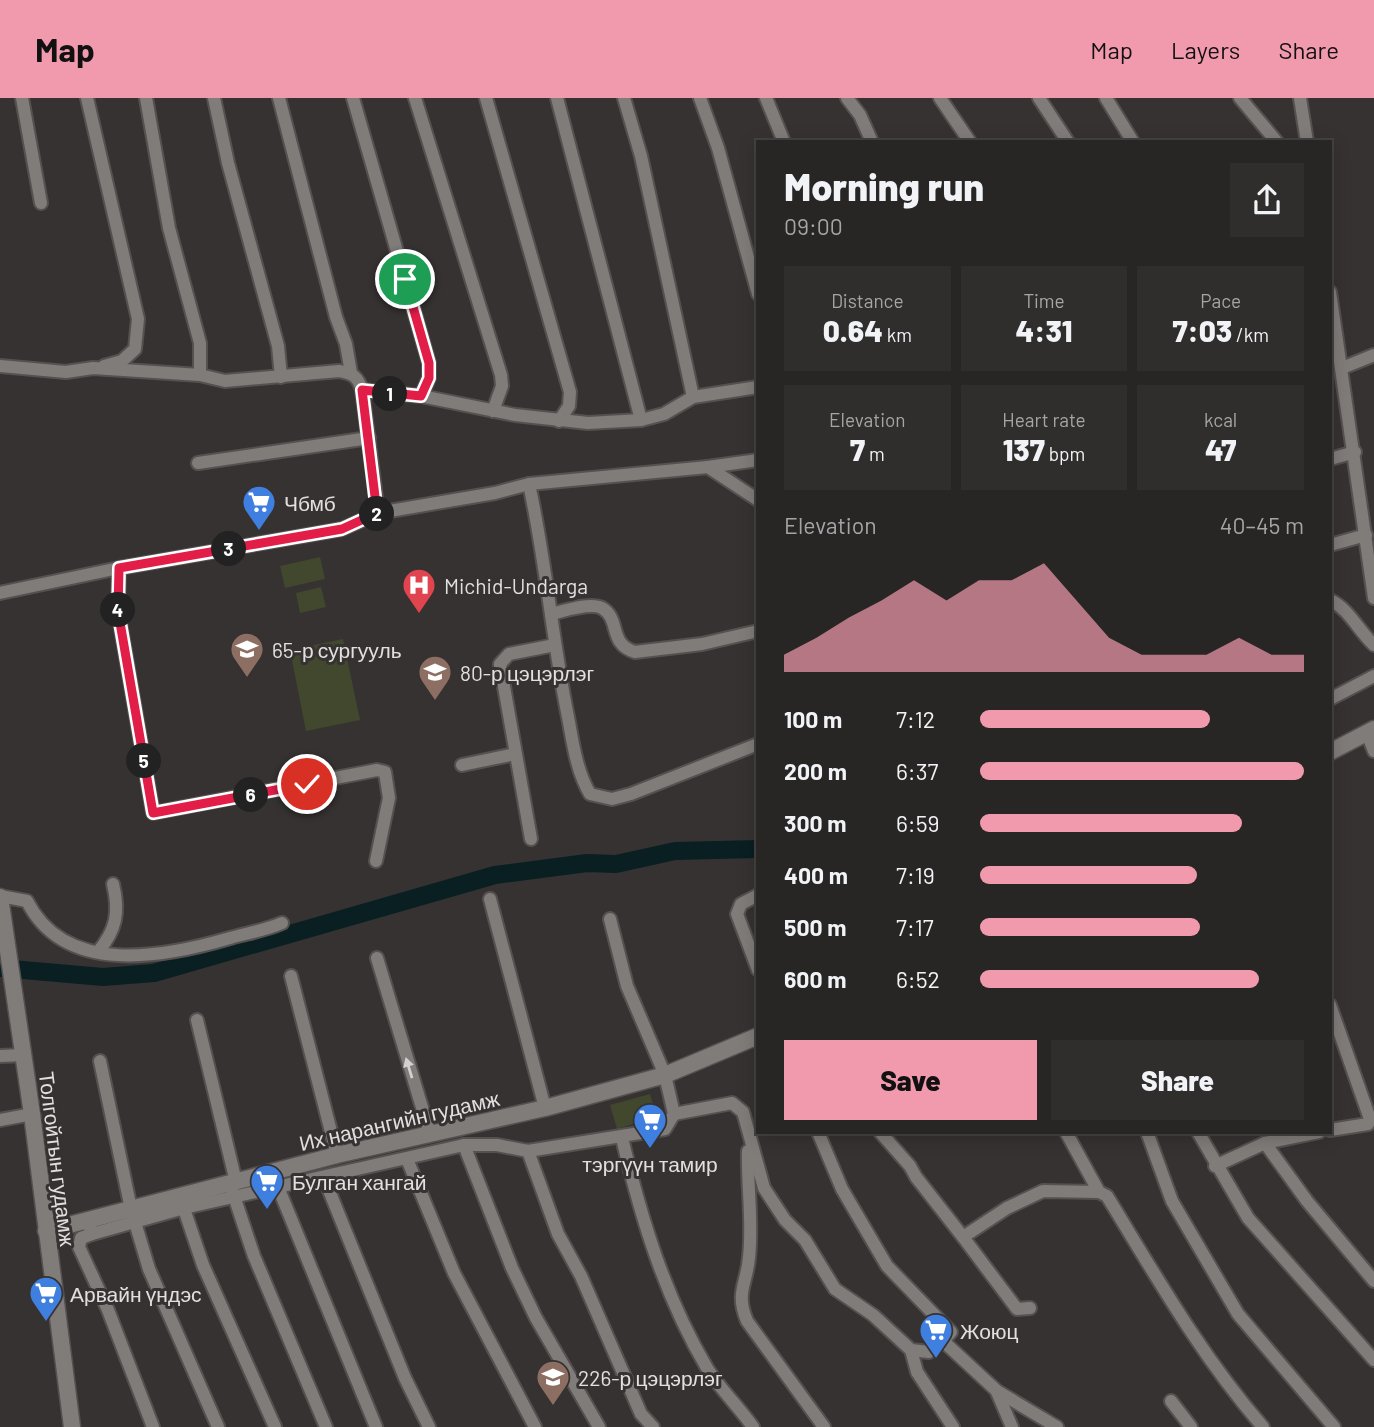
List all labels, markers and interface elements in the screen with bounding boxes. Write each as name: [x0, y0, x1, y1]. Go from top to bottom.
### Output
text: Map: [35, 29, 95, 69]
text: Map: [1090, 35, 1133, 64]
text: Layers: [1171, 35, 1240, 64]
text: Share: [1278, 35, 1339, 64]
text: Morning run: [784, 163, 984, 209]
button: share: [1230, 163, 1304, 237]
text: 09:00: [784, 212, 843, 240]
pin: [375, 249, 435, 309]
icon: arrive: [386, 260, 424, 298]
text: Distance: [831, 289, 904, 312]
text: Time: [1023, 289, 1065, 312]
text: Pace: [1200, 289, 1241, 312]
text: 0.64: [823, 312, 883, 348]
text: 4:31: [1016, 312, 1072, 348]
text: 7:03: [1172, 312, 1232, 348]
text: km: [883, 323, 912, 346]
text: /km: [1232, 323, 1269, 346]
pin: 1: [372, 376, 408, 412]
text: 1: [386, 382, 393, 405]
text: Elevation: [829, 408, 906, 431]
text: Heart rate: [1002, 408, 1086, 431]
text: kcal: [1204, 408, 1237, 431]
text: 7: [850, 431, 865, 467]
text: 137: [1003, 431, 1045, 467]
text: 47: [1205, 431, 1236, 467]
text: m: [865, 442, 885, 465]
text: bpm: [1045, 442, 1085, 465]
supermarket icon: Чбмб: [240, 483, 278, 532]
place label: Чбмб: [284, 490, 336, 515]
pin: 2: [360, 496, 394, 532]
text: 2: [371, 502, 382, 525]
text: Elevation: [784, 511, 877, 539]
text: 40–45 m: [1220, 511, 1304, 539]
pin: 3: [212, 532, 246, 566]
text: 3: [223, 537, 234, 560]
hospital icon: Michid-Undarga: [400, 566, 438, 615]
place label: Michid-Undarga: [444, 573, 588, 598]
pin: 4: [100, 592, 136, 628]
text: 4: [112, 598, 123, 621]
school or university icon: 65-р сургууль: [228, 630, 266, 679]
place label: 65-р сургууль: [272, 637, 402, 662]
school or university icon: 80-р цэцэрлэг: [416, 653, 454, 702]
place label: 80-р цэцэрлэг: [460, 660, 594, 685]
text: 100 m: [784, 705, 842, 733]
text: 7:12: [896, 705, 935, 733]
pin: 5: [127, 744, 162, 778]
text: 5: [138, 749, 149, 772]
pin: [277, 754, 337, 814]
text: 200 m: [784, 757, 847, 785]
text: 6:37: [896, 757, 938, 785]
icon: check: [288, 765, 326, 803]
pin: 6: [233, 778, 268, 812]
text: 6: [245, 783, 256, 806]
text: 300 m: [784, 809, 846, 837]
text: 6:59: [896, 809, 939, 837]
text: 400 m: [784, 861, 848, 889]
text: 7:19: [896, 861, 935, 889]
text: 500 m: [784, 913, 846, 941]
text: 7:17: [896, 913, 934, 941]
text: 600 m: [784, 965, 846, 993]
text: 6:52: [896, 965, 940, 993]
button: Save: [784, 1040, 1037, 1120]
button: Share: [1051, 1040, 1304, 1120]
one-way arrow: [404, 1058, 414, 1079]
street label: Толгойтын гудамж: [35, 1070, 81, 1248]
street label: Их нарангийн гудамж: [296, 1085, 502, 1155]
supermarket icon: тэргүүн тамир: [631, 1101, 669, 1150]
place label: тэргүүн тамир: [582, 1151, 718, 1176]
supermarket icon: Булган хангай: [248, 1162, 286, 1211]
place label: Булган хангай: [292, 1169, 426, 1194]
supermarket icon: Арвайн үндэс: [27, 1274, 65, 1323]
place label: Арвайн үндэс: [70, 1281, 202, 1306]
supermarket icon: Жоюц: [917, 1311, 955, 1360]
place label: Жоюц: [960, 1318, 1019, 1343]
school or university icon: 226-р цэцэрлэг: [534, 1358, 572, 1407]
place label: 226-р цэцэрлэг: [578, 1365, 723, 1390]

